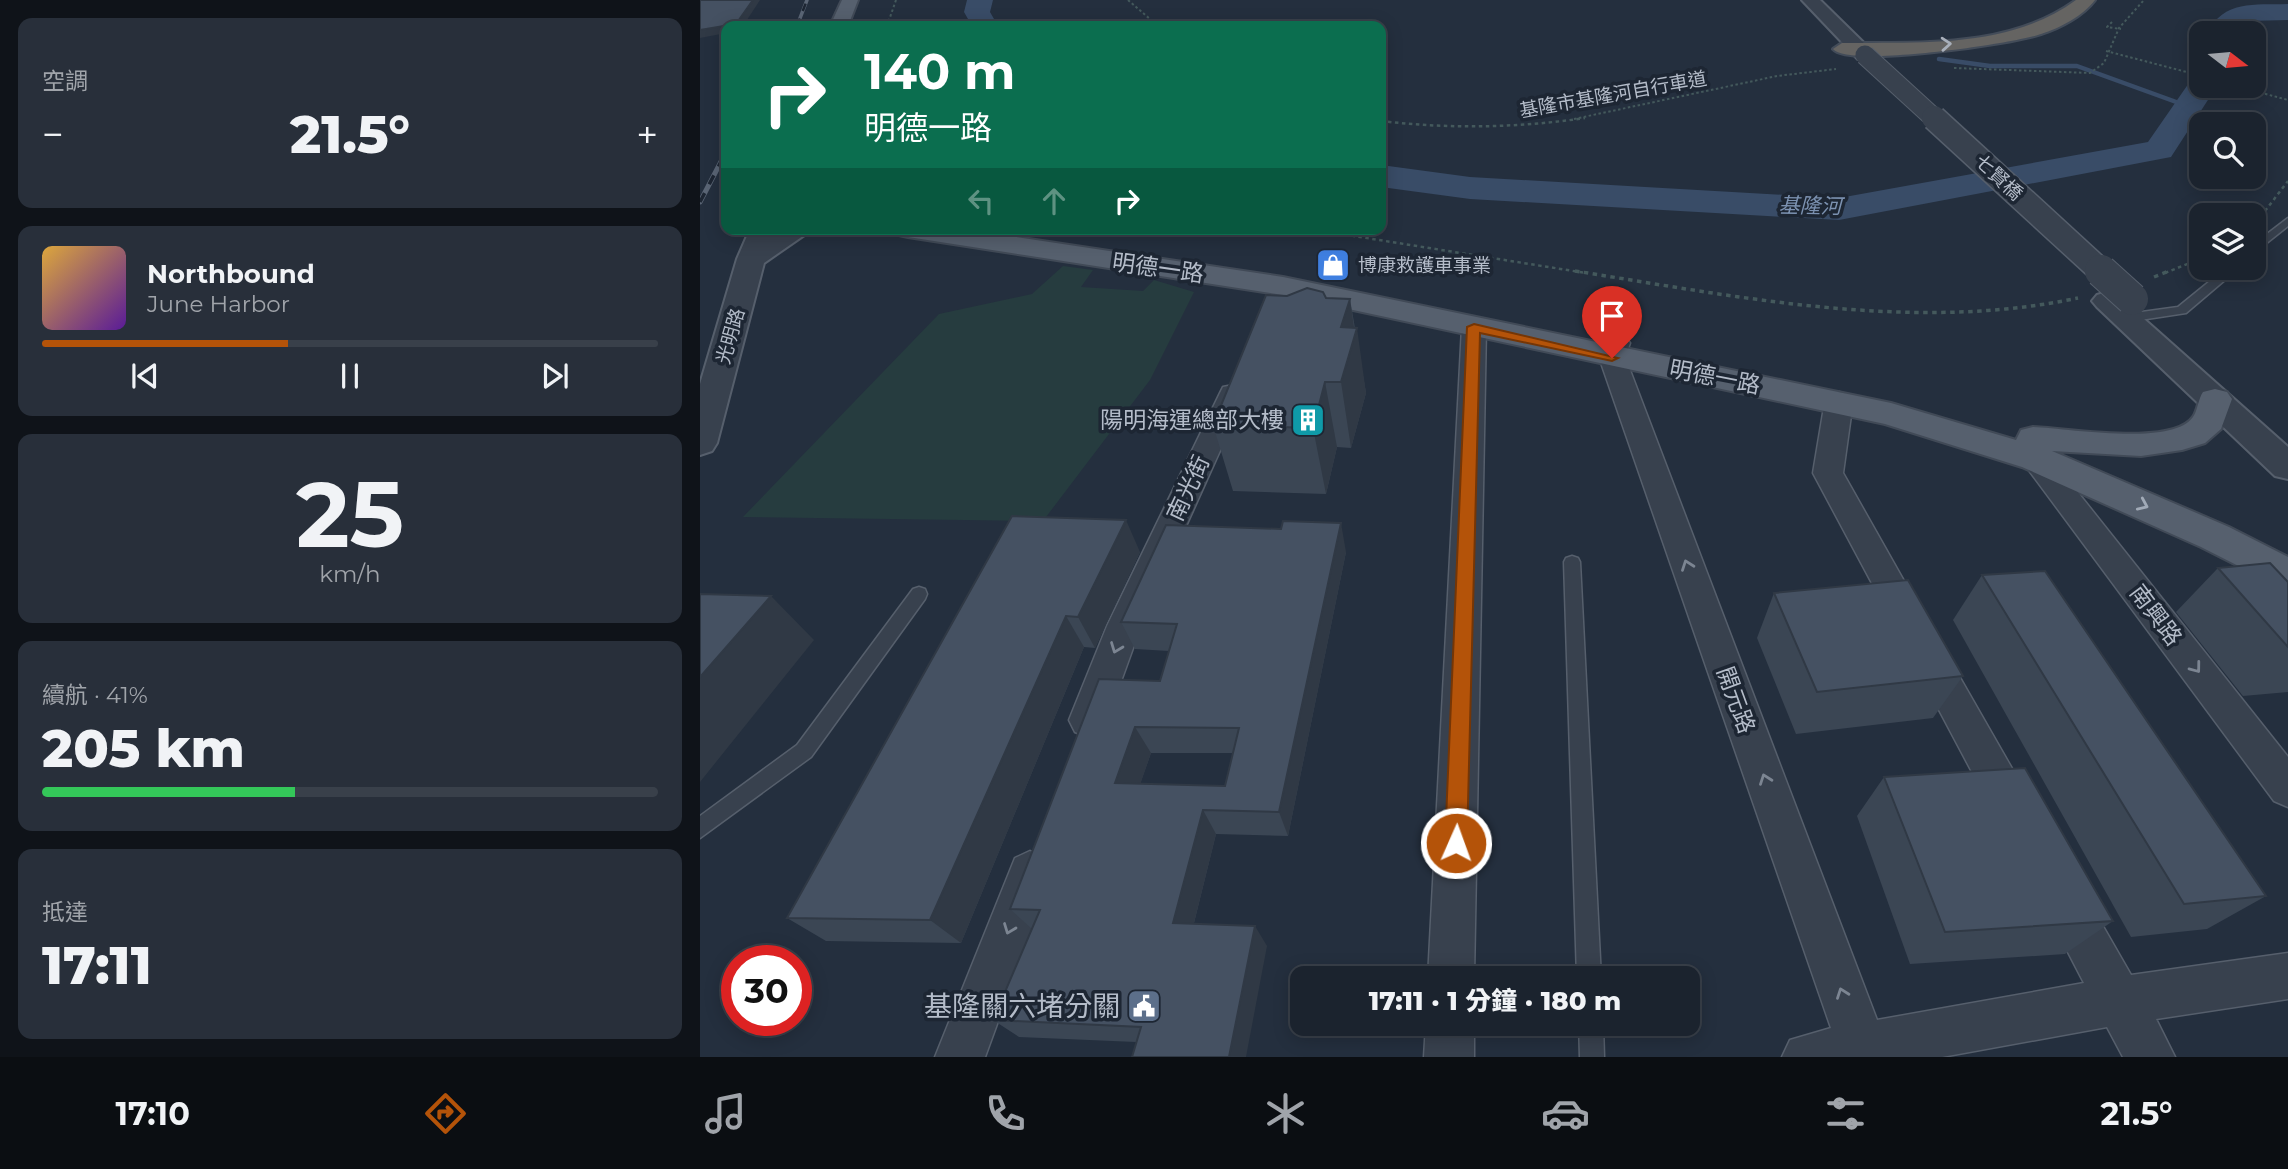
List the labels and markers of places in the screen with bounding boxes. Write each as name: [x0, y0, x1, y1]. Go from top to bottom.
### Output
shop icon: 博康救護車事業: [1314, 246, 1352, 284]
place label: 博康救護車事業: [1358, 254, 1491, 277]
pin: [1582, 286, 1642, 358]
building icon: 陽明海運總部大樓: [1289, 401, 1327, 439]
place label: 陽明海運總部大樓: [1100, 406, 1284, 434]
public building icon: 基隆關六堵分關: [1125, 987, 1163, 1025]
place label: 基隆關六堵分關: [924, 989, 1120, 1023]

